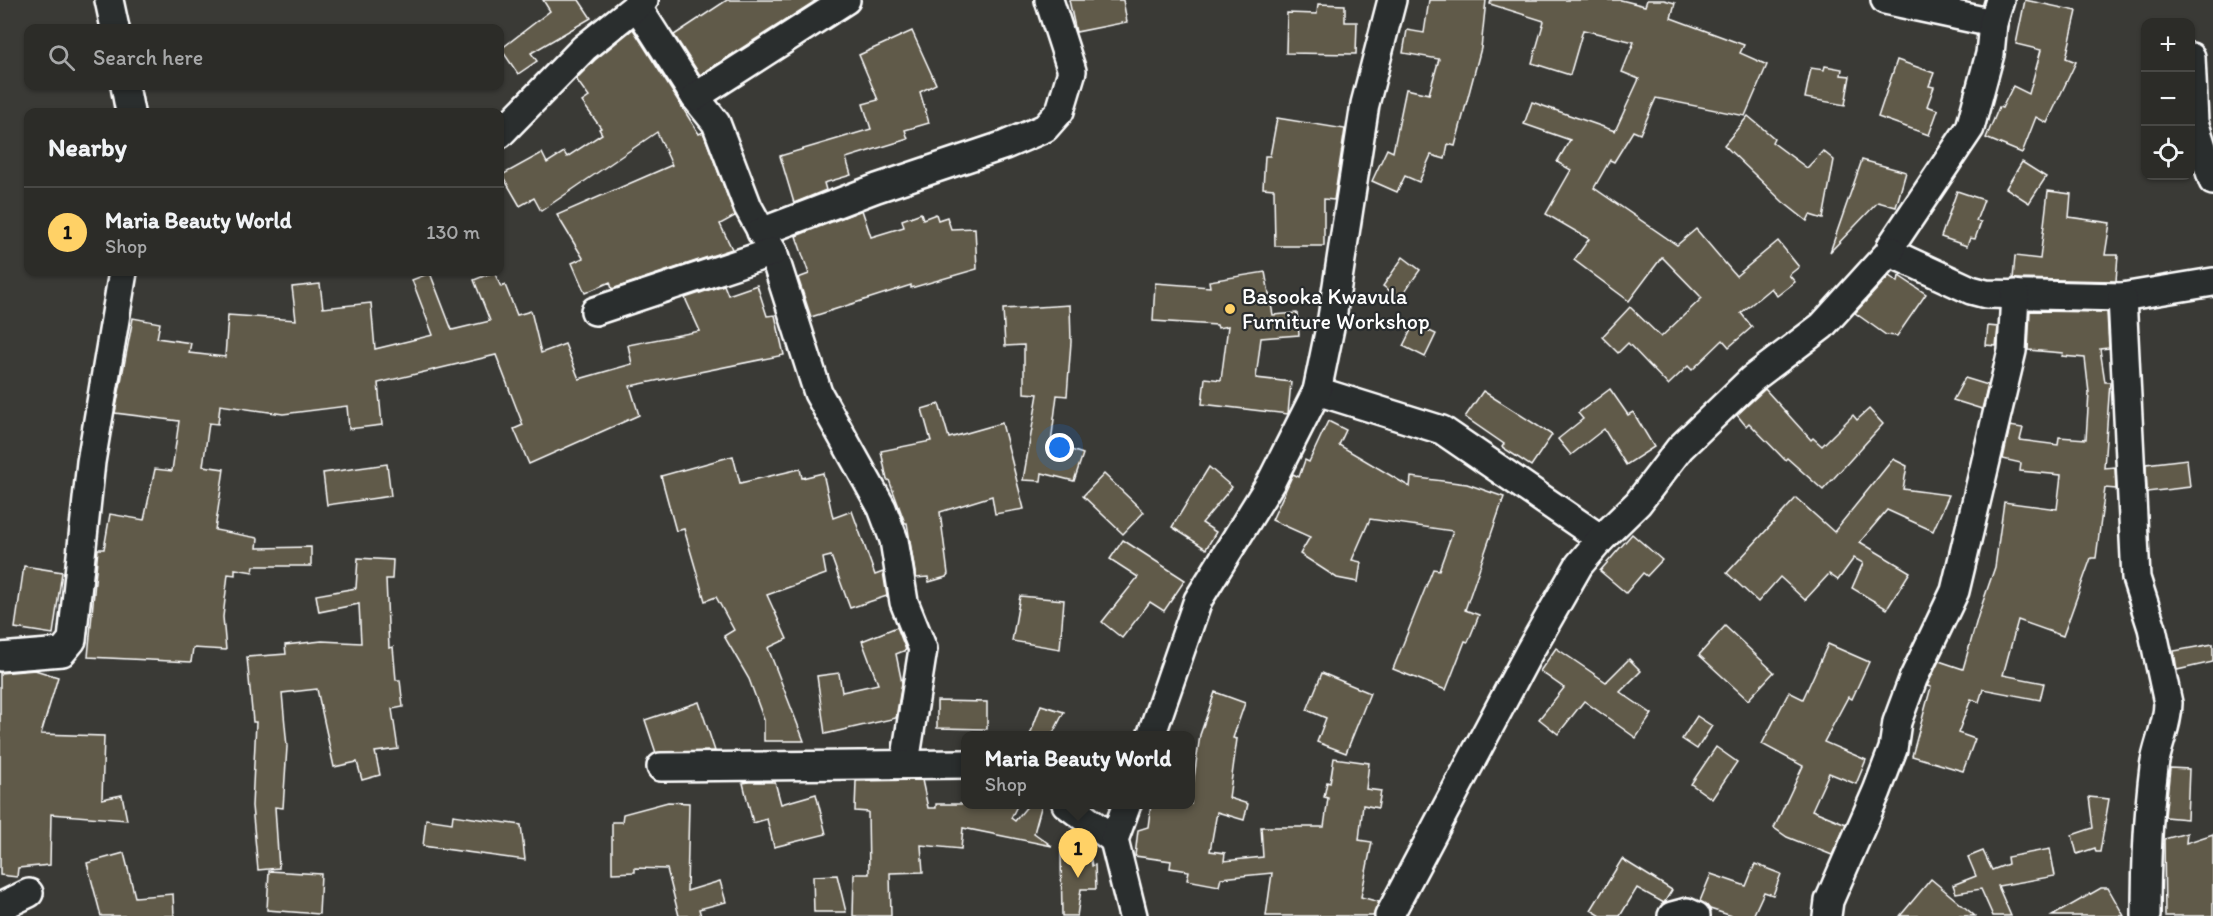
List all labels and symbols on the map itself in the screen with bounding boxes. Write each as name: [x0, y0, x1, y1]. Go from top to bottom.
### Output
place label: Basooka Kwavula Furniture Workshop: [1242, 283, 1430, 335]
marker: Basooka Kwavula Furniture Workshop: [1223, 302, 1237, 316]
your location: [1045, 433, 1074, 462]
pin: 1: [1058, 828, 1098, 878]

